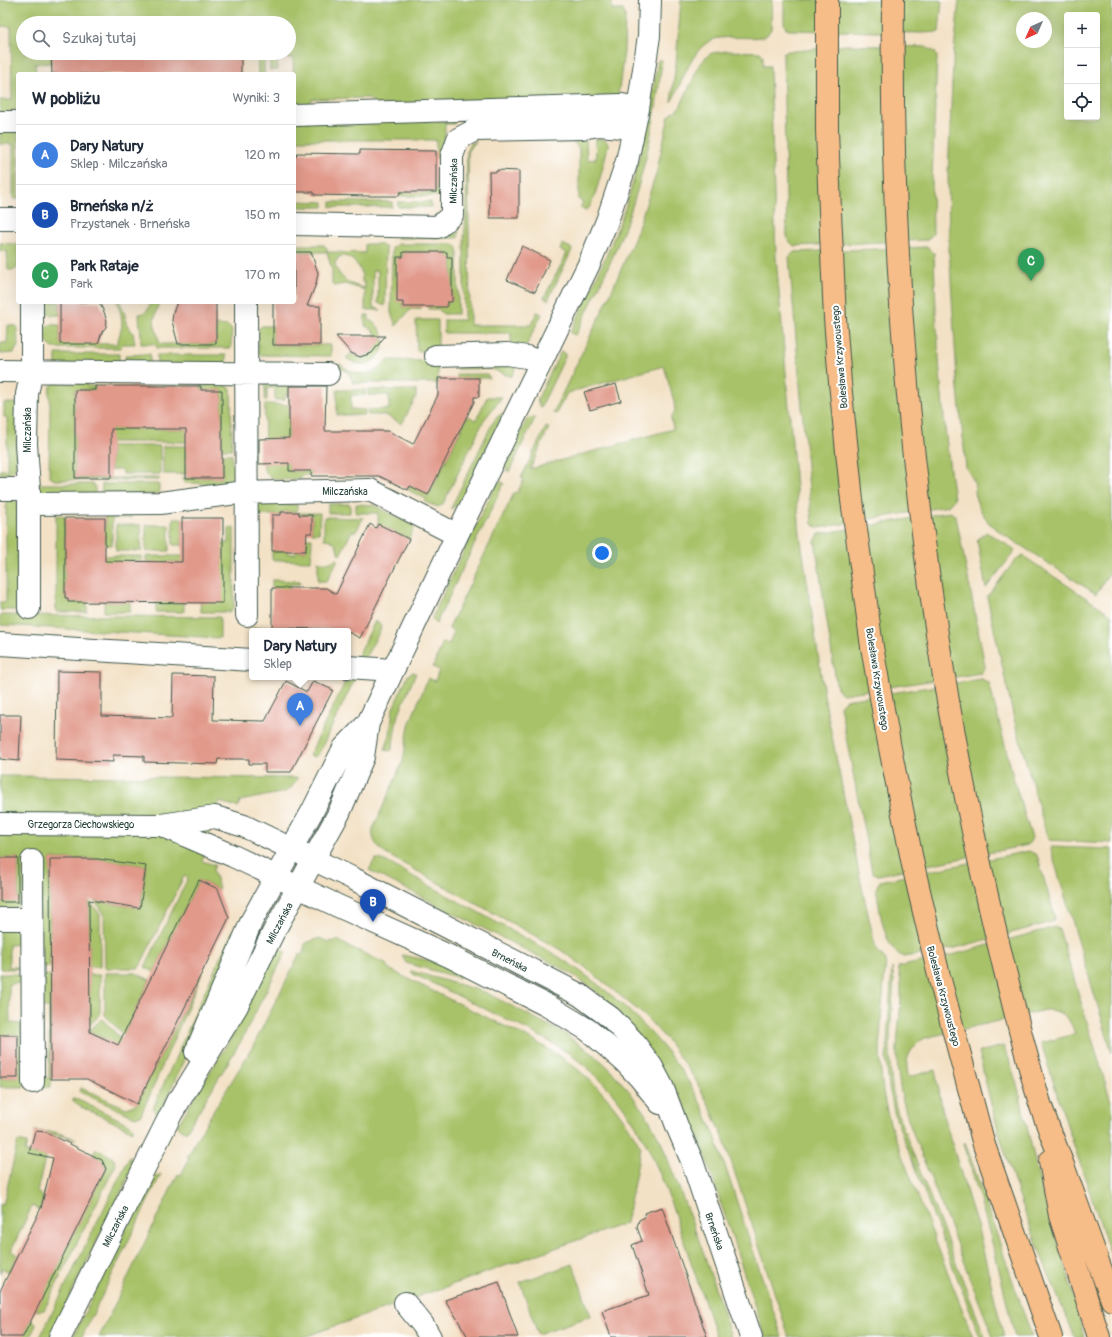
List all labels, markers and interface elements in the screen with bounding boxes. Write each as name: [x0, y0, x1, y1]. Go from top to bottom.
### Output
north arrow: [1016, 12, 1052, 48]
map controls: [1064, 12, 1100, 120]
button: +: [1064, 12, 1100, 48]
search box: [16, 16, 296, 60]
icon: search: [30, 27, 52, 49]
text: Szukaj tutaj: [62, 29, 136, 48]
button: −: [1064, 48, 1100, 84]
button: locate: [1064, 84, 1100, 120]
text: W pobliżu: [32, 88, 100, 109]
text: Wyniki: 3: [232, 90, 280, 106]
text: Dary Natury: [70, 137, 143, 156]
text: A: [41, 147, 49, 163]
text: 120 m: [244, 147, 280, 163]
text: Sklep · Milczańska: [70, 156, 167, 172]
street label: Milczańska: [448, 158, 460, 204]
text: Brneńska n/ż: [70, 197, 153, 216]
text: B: [41, 207, 49, 223]
text: 150 m: [245, 207, 280, 223]
text: Przystanek · Brneńska: [70, 216, 190, 232]
pin: C: [1018, 248, 1044, 281]
text: Park Rataje: [70, 257, 139, 276]
text: C: [41, 267, 49, 283]
text: 170 m: [245, 267, 280, 283]
text: Park: [70, 276, 93, 292]
street label: Bolesława Krzywoustego: [829, 304, 850, 409]
street label: Milczańska: [22, 407, 34, 453]
street label: Milczańska: [322, 486, 368, 498]
your location: [592, 543, 612, 563]
street label: Bolesława Krzywoustego: [863, 627, 891, 732]
popup: [249, 628, 351, 680]
text: Dary Natury: [263, 637, 337, 656]
text: Sklep: [263, 656, 292, 672]
pin: A: [287, 693, 313, 726]
street label: Grzegorza Ciechowskiego: [28, 819, 135, 831]
pin: B: [360, 889, 386, 922]
street label: Milczańska: [264, 900, 296, 946]
street label: Bolesława Krzywoustego: [924, 945, 962, 1048]
street label: Brneńska: [490, 947, 530, 975]
street label: Milczańska: [100, 1203, 132, 1249]
street label: Brneńska: [702, 1211, 726, 1252]

